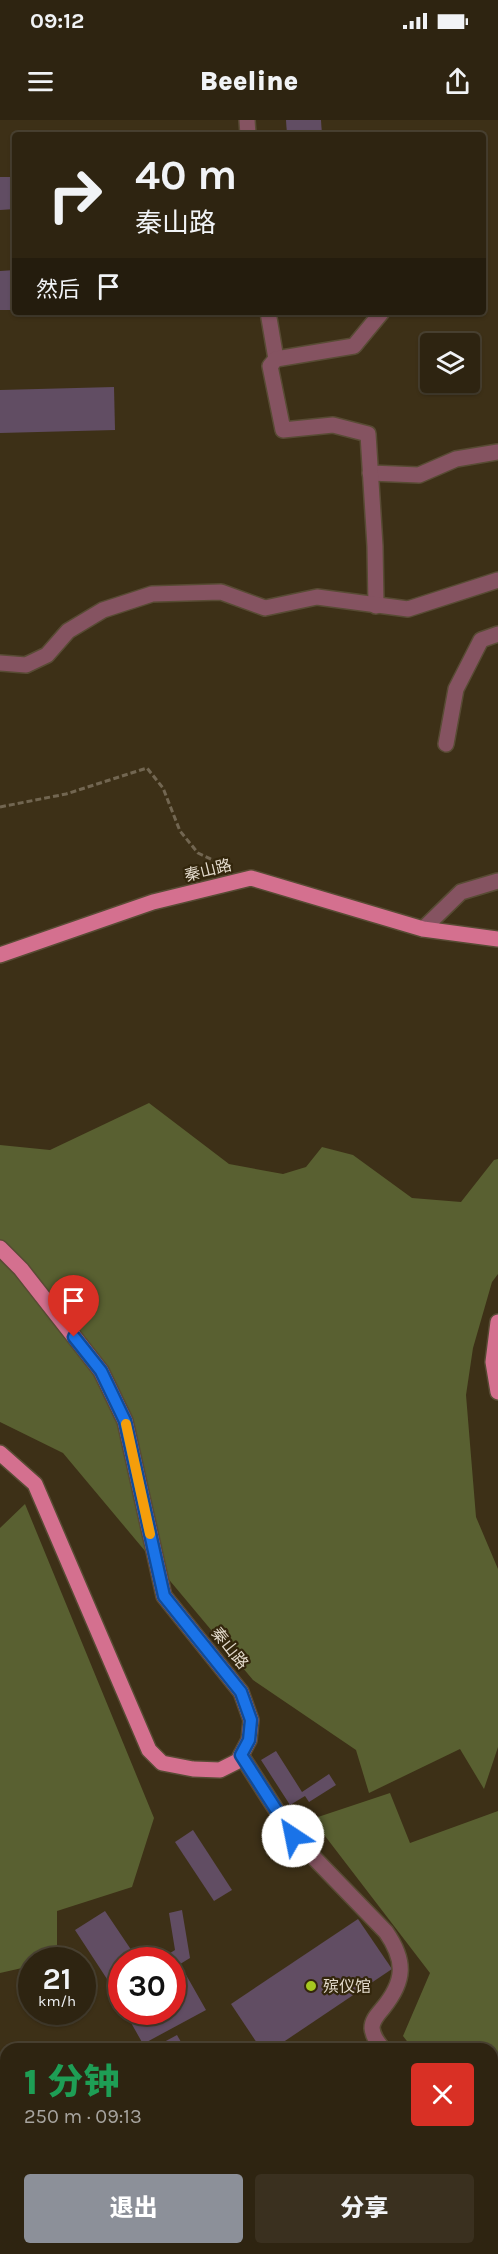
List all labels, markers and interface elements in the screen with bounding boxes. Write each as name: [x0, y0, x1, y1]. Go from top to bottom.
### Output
text: 09:12: [30, 8, 84, 34]
icon: menu: [24, 65, 57, 98]
text: Beeline: [200, 65, 298, 97]
icon: share: [441, 65, 474, 98]
text: 40 m: [135, 150, 237, 200]
icon: right: [36, 156, 114, 234]
text: 秦山路: [135, 207, 216, 239]
icon: arrive: [92, 270, 125, 303]
text: 然后: [36, 277, 80, 303]
map controls: [420, 333, 480, 393]
button: layers: [420, 333, 480, 393]
street label: 秦山路: [182, 855, 234, 885]
pin: [48, 1275, 99, 1337]
icon: arrive: [57, 1284, 90, 1317]
street label: 秦山路: [208, 1623, 252, 1673]
position arrow: [261, 1804, 325, 1868]
speed limit sign: 30: [108, 1947, 186, 2025]
text: 21: [43, 1961, 71, 1997]
place label: 殡仪馆: [323, 1977, 371, 1996]
marker: 殡仪馆: [304, 1979, 318, 1993]
text: km/h: [38, 1992, 76, 2010]
text: 1 分钟: [24, 2061, 120, 2103]
button: close: [411, 2063, 474, 2126]
text: 250 m · 09:13: [24, 2105, 142, 2128]
button: 退出: [24, 2174, 243, 2243]
button: 分享: [255, 2174, 474, 2243]

